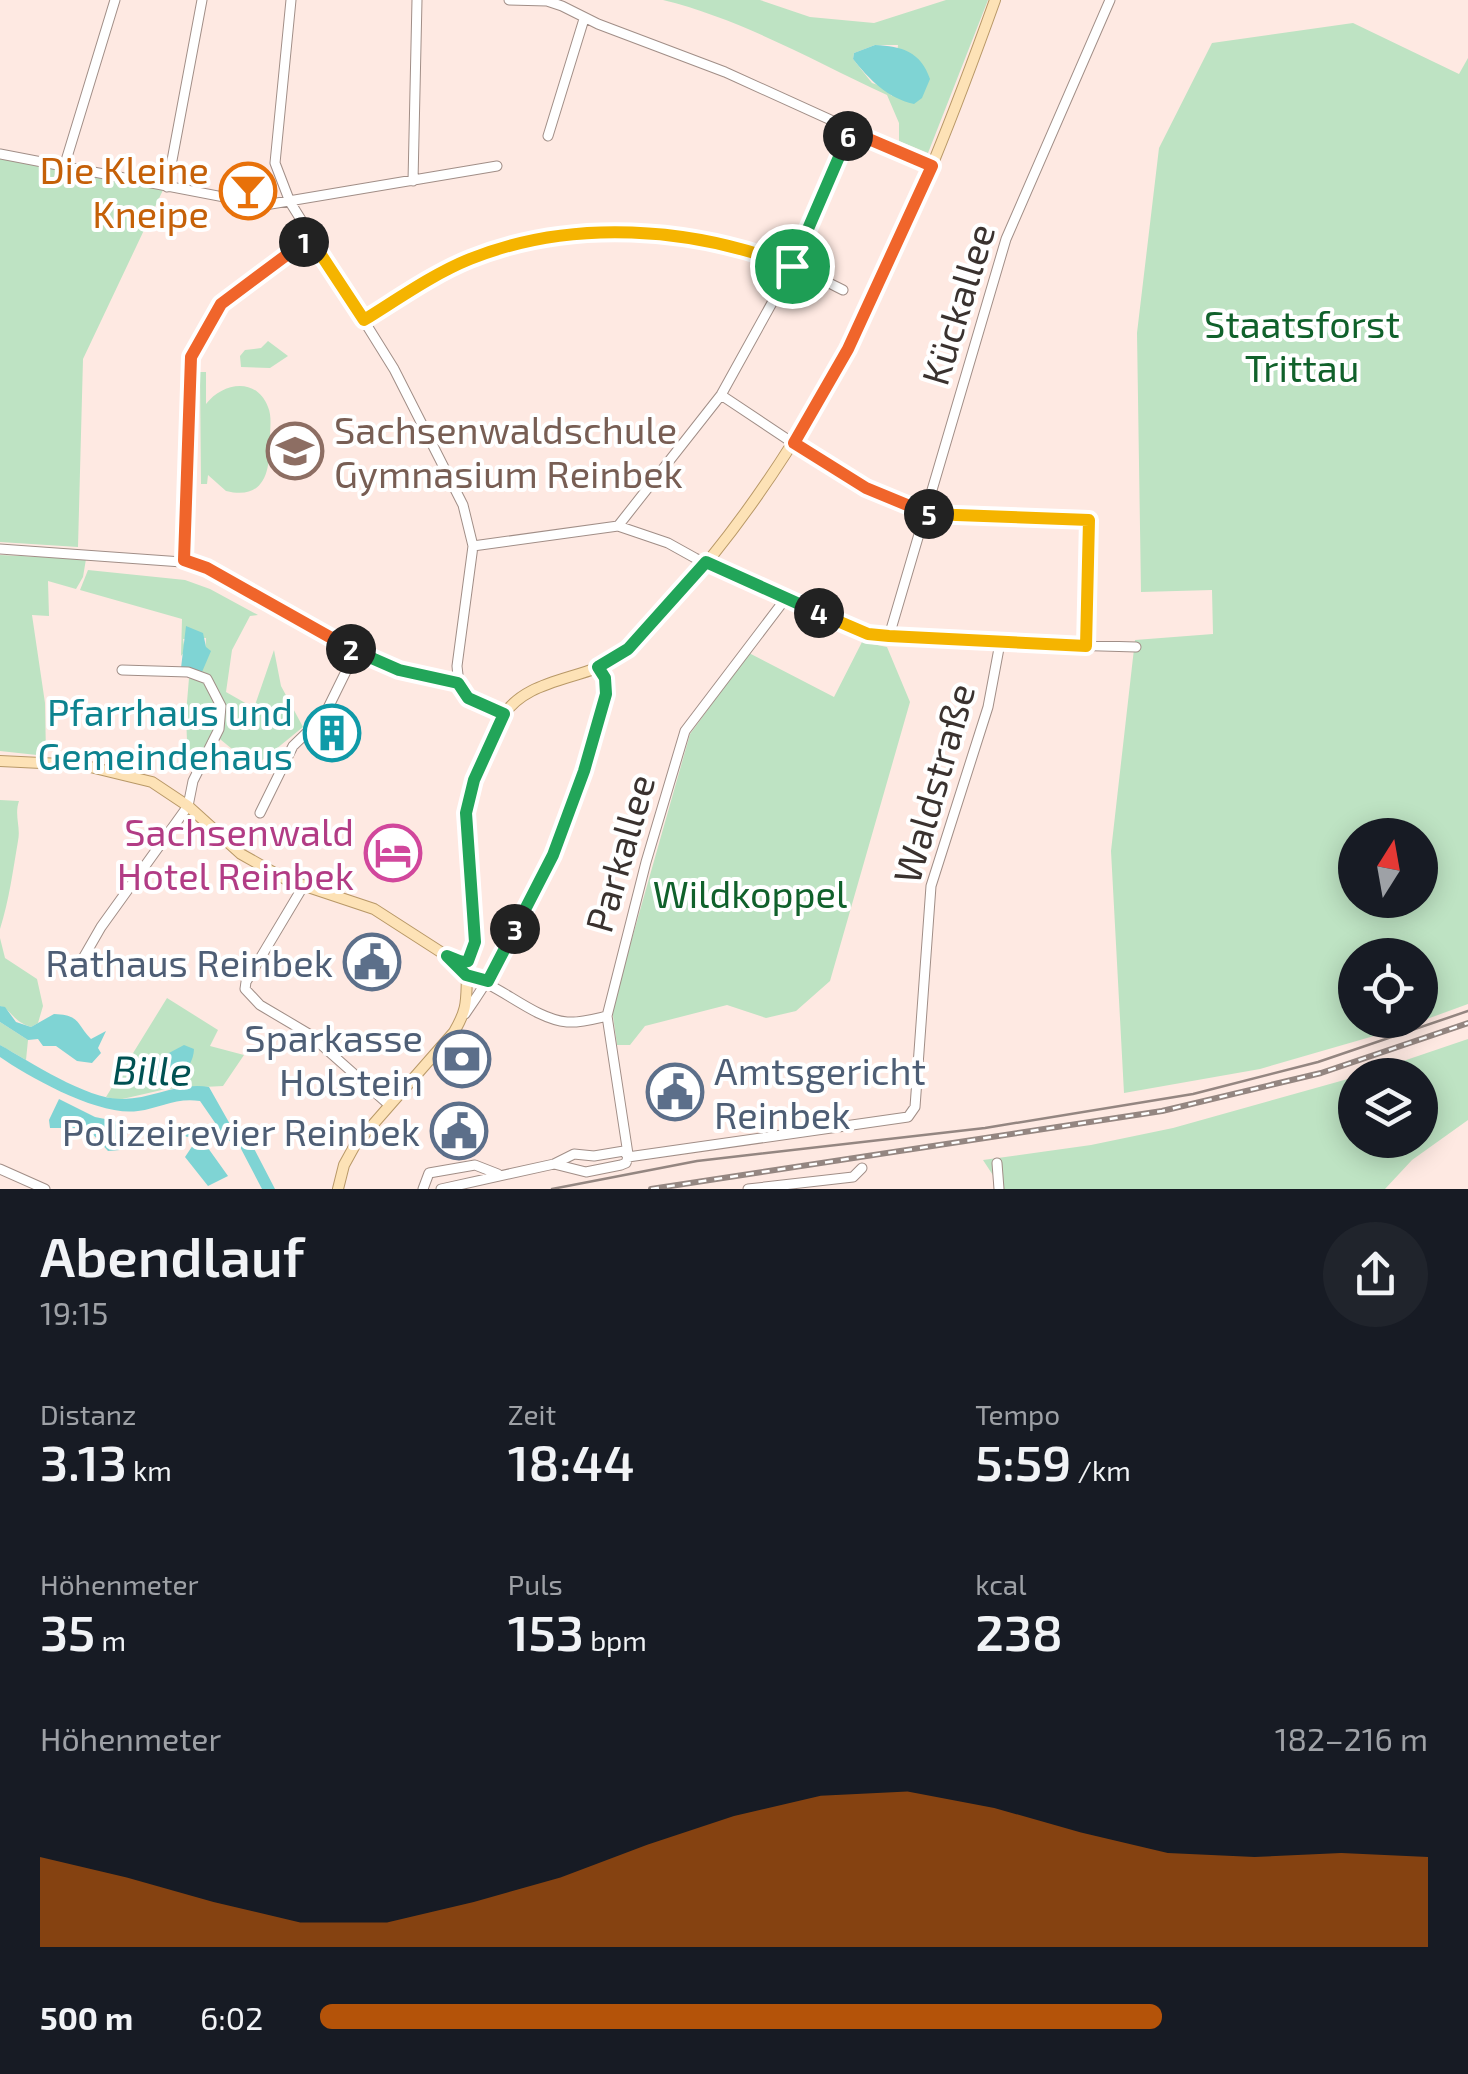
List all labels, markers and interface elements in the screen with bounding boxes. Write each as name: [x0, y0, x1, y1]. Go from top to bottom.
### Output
pin: 6: [823, 111, 873, 161]
text: 6: [840, 119, 856, 153]
place label: Die Kleine Kneipe: [39, 146, 209, 236]
bar icon: Die Kleine Kneipe: [218, 161, 278, 221]
pin: 1: [279, 217, 329, 267]
street label: Kückallee: [911, 218, 1003, 390]
pin: [750, 224, 835, 309]
text: 1: [298, 225, 310, 259]
icon: arrive: [765, 239, 820, 294]
park label: Staatsforst Trittau: [1204, 300, 1400, 390]
place label: Sachsenwaldschule Gymnasium Reinbek: [334, 406, 683, 496]
school or university icon: Sachsenwaldschule Gymnasium Reinbek: [265, 421, 325, 481]
pin: 5: [904, 489, 954, 539]
text: 5: [921, 497, 937, 531]
pin: 4: [794, 588, 844, 638]
text: 4: [810, 596, 828, 630]
pin: 2: [326, 624, 376, 674]
text: 2: [343, 632, 359, 666]
street label: Waldstraße: [883, 678, 983, 888]
place label: Pfarrhaus und Gemeindehaus: [37, 688, 293, 778]
building icon: Pfarrhaus und Gemeindehaus: [302, 703, 362, 763]
street label: Parkallee: [575, 769, 663, 937]
place label: Sachsenwald Hotel Reinbek: [117, 808, 354, 898]
north arrow: [1338, 818, 1438, 918]
map controls: [1338, 818, 1438, 1158]
hotel icon: Sachsenwald Hotel Reinbek: [363, 823, 423, 883]
park label: Wildkoppel: [653, 870, 847, 916]
pin: 3: [490, 904, 540, 954]
text: 3: [507, 912, 523, 946]
public building icon: Rathaus Reinbek: [342, 932, 402, 992]
button: locate: [1338, 938, 1438, 1038]
place label: Rathaus Reinbek: [45, 939, 333, 985]
place label: Sparkasse Holstein: [244, 1014, 423, 1104]
bank icon: Sparkasse Holstein: [432, 1029, 492, 1089]
water label: Bille: [112, 1044, 192, 1094]
place label: Amtsgericht Reinbek: [714, 1047, 926, 1137]
button: layers: [1338, 1058, 1438, 1158]
public building icon: Amtsgericht Reinbek: [645, 1062, 705, 1122]
public building icon: Polizeirevier Reinbek: [429, 1101, 489, 1161]
place label: Polizeirevier Reinbek: [62, 1108, 420, 1154]
text: Abendlauf: [40, 1222, 305, 1288]
button: share: [1323, 1222, 1428, 1327]
text: 19:15: [40, 1293, 108, 1331]
text: Distanz: [40, 1397, 136, 1431]
text: Zeit: [508, 1397, 556, 1431]
text: Tempo: [975, 1397, 1060, 1431]
text: 3.13: [40, 1431, 127, 1491]
text: 18:44: [508, 1431, 635, 1491]
text: 5:59: [975, 1431, 1071, 1491]
text: km: [127, 1453, 172, 1487]
text: /km: [1071, 1453, 1131, 1487]
text: Höhenmeter: [40, 1567, 199, 1601]
text: Puls: [508, 1567, 563, 1601]
text: kcal: [975, 1567, 1027, 1601]
text: 35: [40, 1601, 95, 1661]
text: 153: [508, 1601, 584, 1661]
text: 238: [975, 1601, 1063, 1661]
text: m: [95, 1623, 126, 1657]
text: bpm: [584, 1623, 647, 1657]
text: Höhenmeter: [40, 1719, 221, 1757]
text: 182–216 m: [1275, 1719, 1428, 1757]
text: 500 m: [40, 1998, 133, 2036]
text: 6:02: [200, 1998, 263, 2036]

